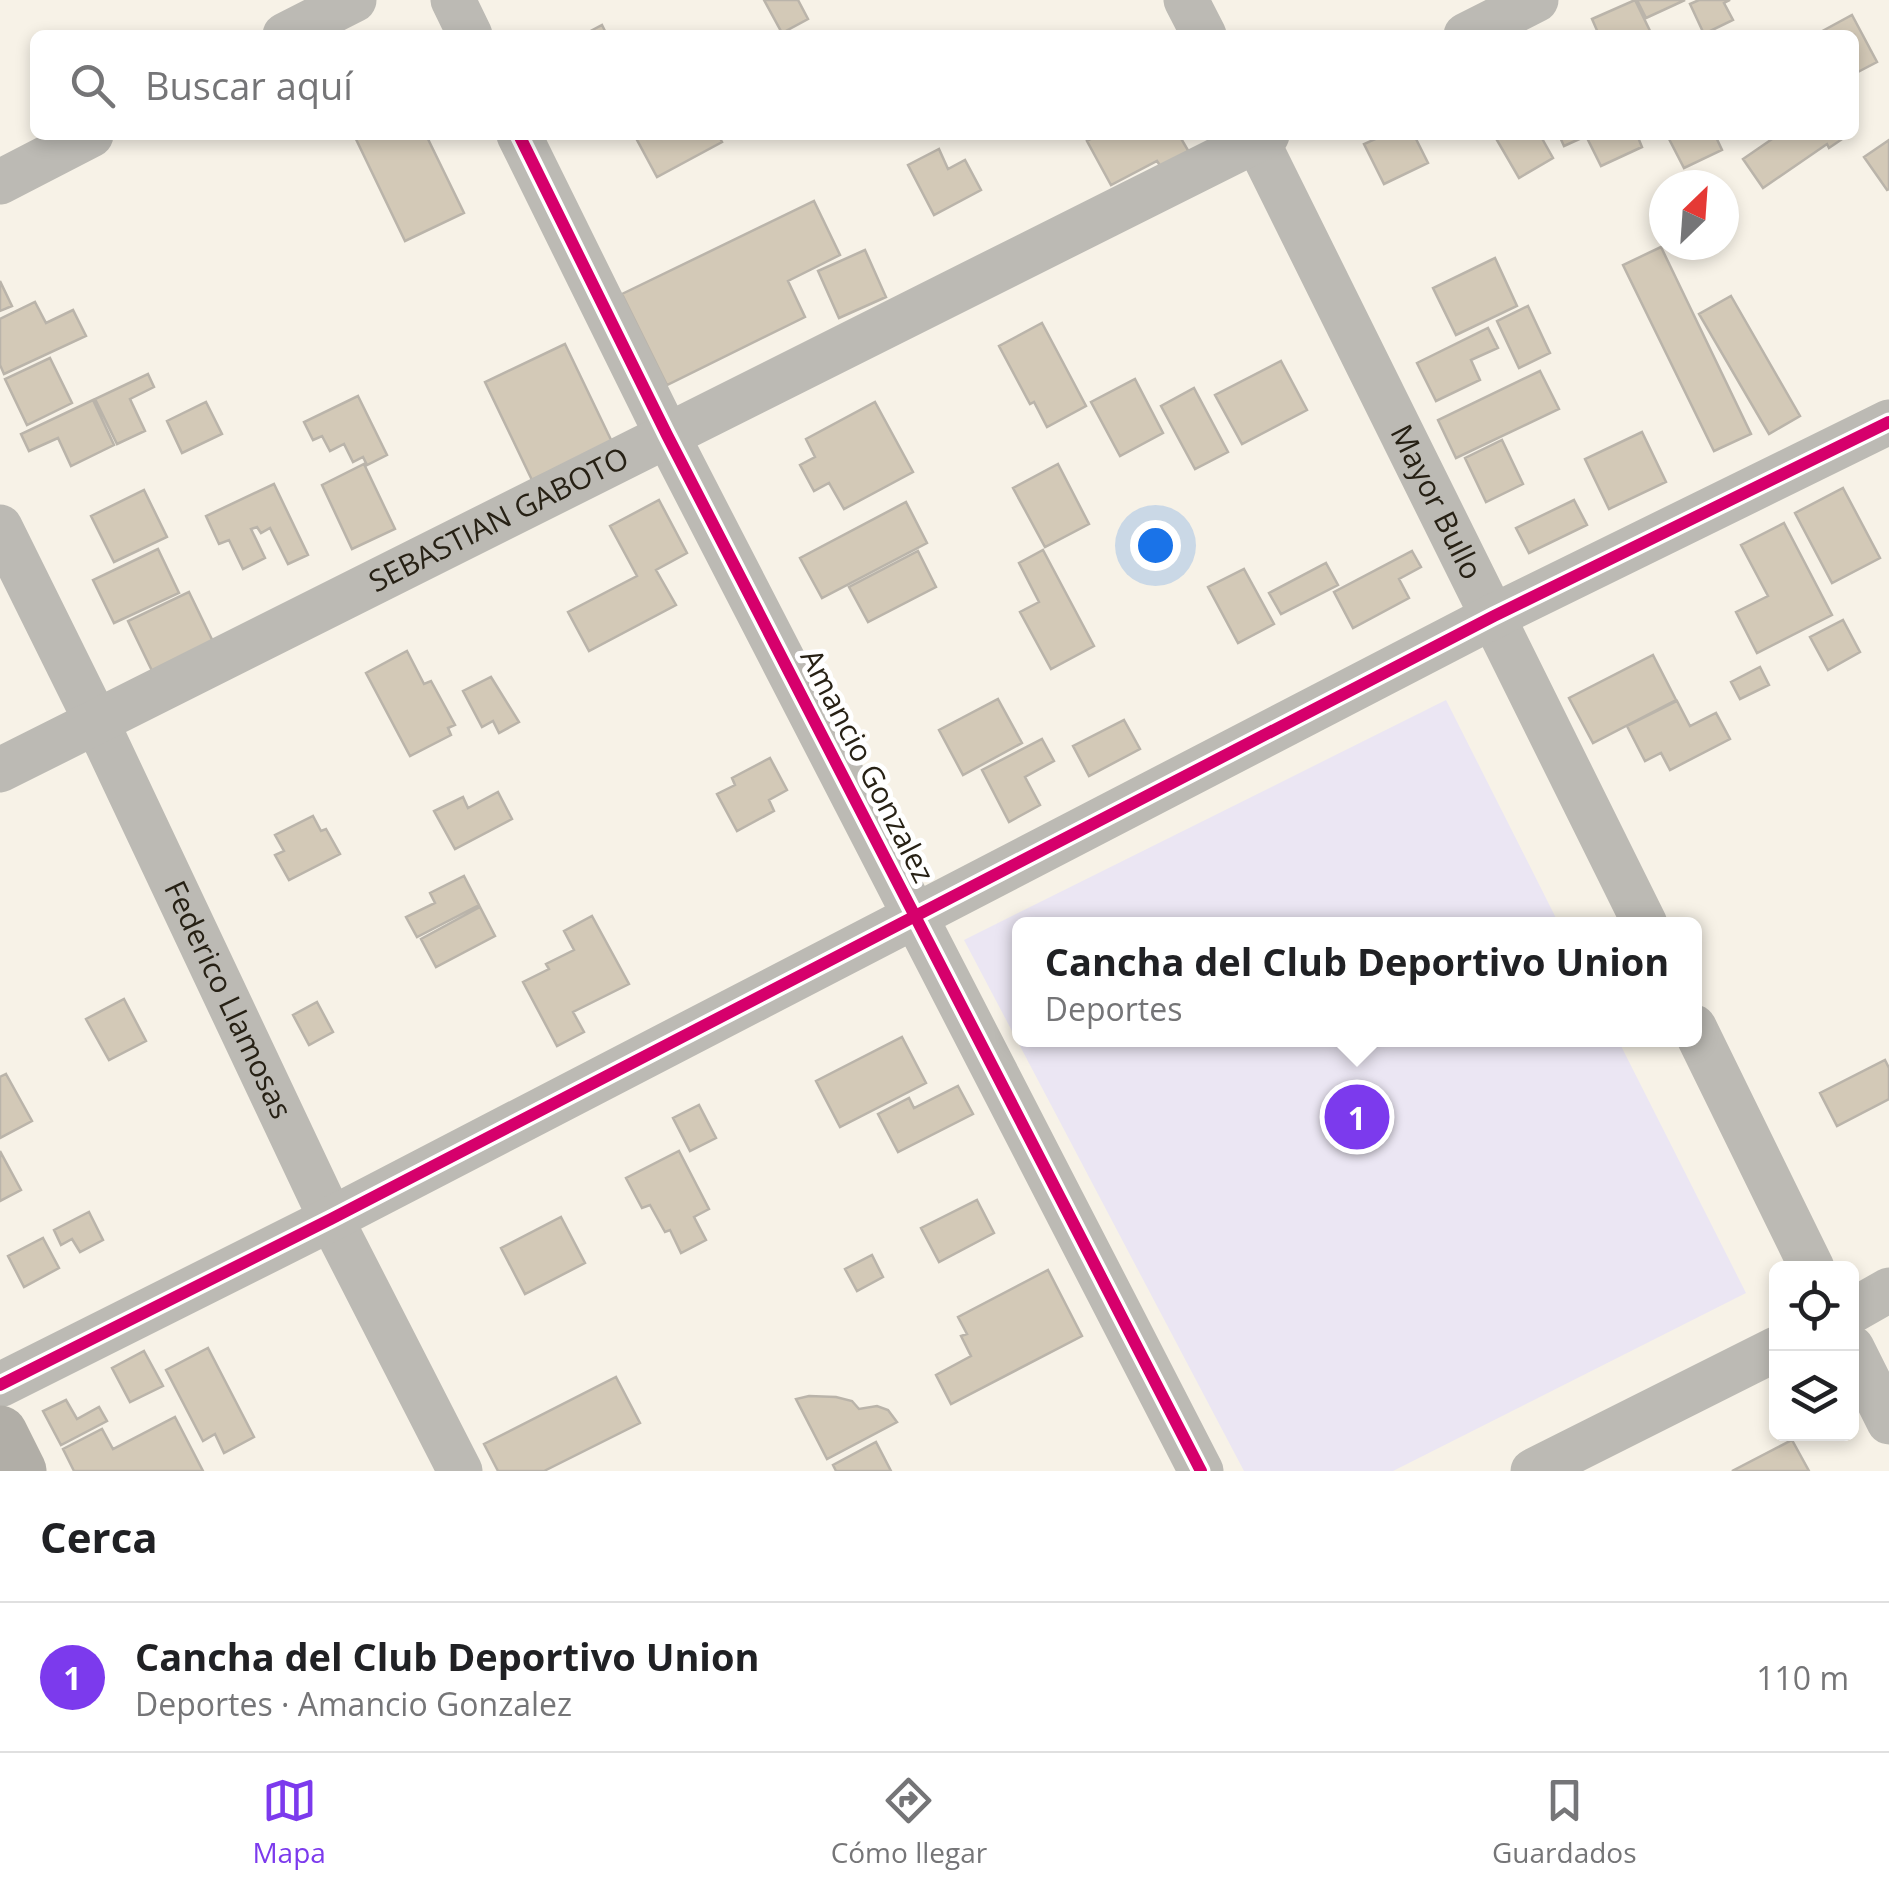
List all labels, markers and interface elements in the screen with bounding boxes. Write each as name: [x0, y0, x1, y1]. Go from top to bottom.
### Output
search box: [30, 30, 1859, 140]
icon: search: [65, 58, 120, 113]
text: Buscar aquí: [145, 59, 353, 111]
north arrow: [1649, 170, 1739, 260]
street label: Mayor Bullo: [1382, 417, 1493, 586]
street label: SEBASTIAN GABOTO: [361, 436, 635, 601]
your location: [1130, 520, 1181, 571]
street label: Amancio Gonzalez: [792, 641, 945, 889]
street label: Federico Llamosas: [155, 874, 303, 1125]
popup: [1012, 917, 1702, 1047]
text: Cancha del Club Deportivo Union: [1045, 935, 1669, 987]
text: Deportes: [1045, 987, 1182, 1030]
pin: 1: [1324, 1080, 1390, 1154]
map controls: [1769, 1261, 1859, 1441]
button: locate: [1769, 1261, 1859, 1351]
button: layers: [1769, 1351, 1859, 1441]
text: Cerca: [40, 1508, 158, 1565]
text: Cancha del Club Deportivo Union: [135, 1630, 759, 1682]
text: 1: [63, 1656, 82, 1699]
text: 110 m: [1756, 1656, 1849, 1699]
text: Deportes · Amancio Gonzalez: [135, 1682, 572, 1725]
tab: Mapa: [252, 1773, 326, 1871]
tab: Cómo llegar: [831, 1773, 987, 1871]
tab: Guardados: [1492, 1773, 1637, 1871]

